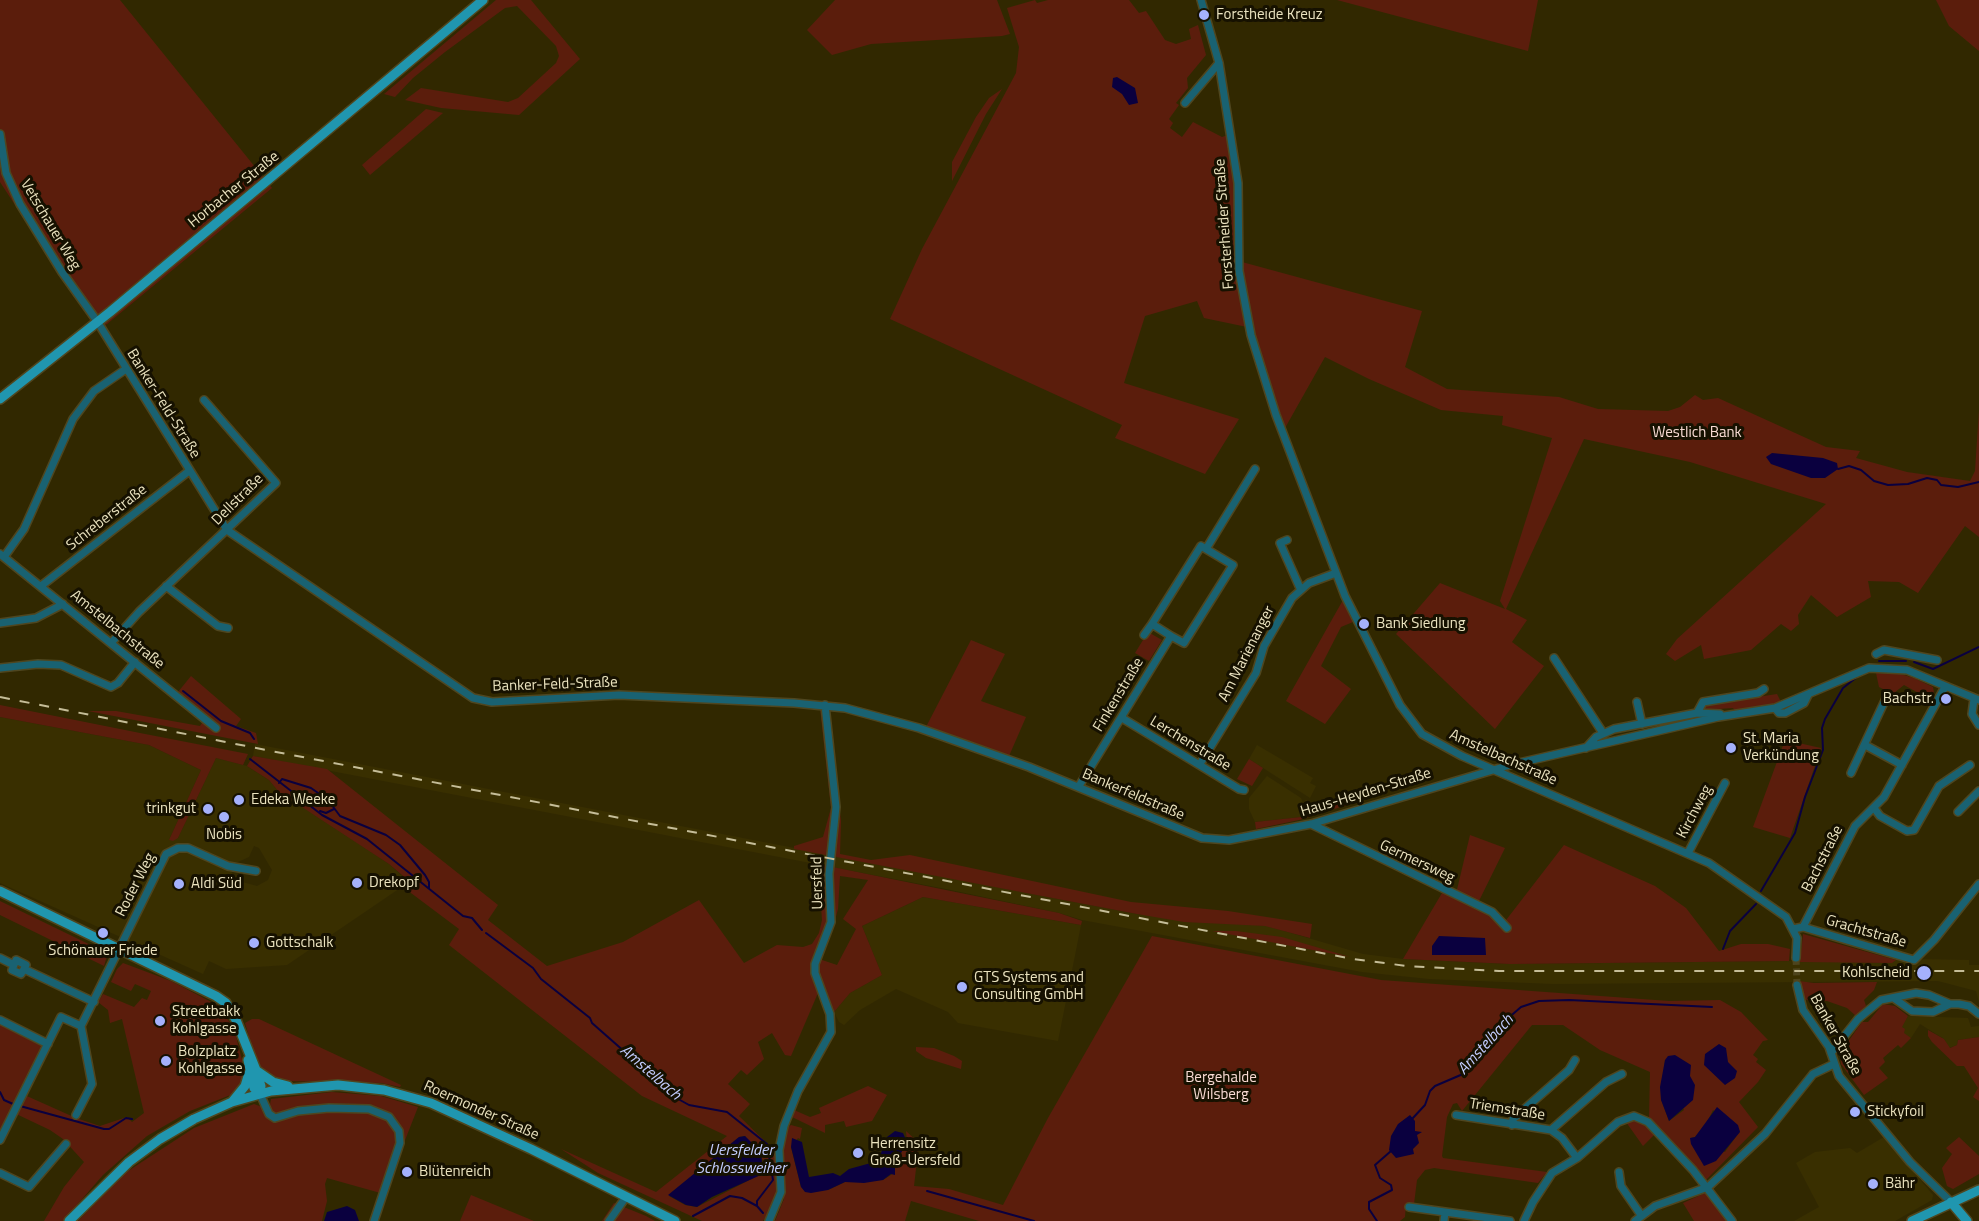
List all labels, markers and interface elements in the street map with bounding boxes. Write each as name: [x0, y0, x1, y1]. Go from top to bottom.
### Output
place label: Forstheide Kreuz: [1216, 6, 1323, 24]
marker: Forstheide Kreuz: [1197, 8, 1211, 22]
street label: Horbacher Straße: [185, 148, 283, 232]
street label: Forsterheider Straße: [1211, 158, 1239, 290]
street label: Vetschauer Weg: [16, 176, 84, 274]
street label: Banker-Feld-Straße: [122, 346, 204, 462]
park label: Westlich Bank: [1652, 424, 1742, 442]
street label: Dellstraße: [209, 471, 267, 529]
street label: Schreberstraße: [63, 481, 151, 555]
street label: Amstelbachstraße: [66, 587, 168, 673]
street label: Am Marienanger: [1215, 603, 1279, 705]
place label: Bank Siedlung: [1376, 615, 1465, 633]
marker: Bank Siedlung: [1357, 617, 1371, 631]
street label: Finkenstraße: [1090, 655, 1148, 735]
street label: Banker-Feld-Straße: [492, 674, 618, 696]
place label: Bachstr.: [1883, 690, 1934, 708]
marker: Bachstr.: [1939, 692, 1953, 706]
street label: Lerchenstraße: [1146, 713, 1234, 775]
street label: Amstelbachstraße: [1446, 726, 1560, 790]
place label: St. Maria Verkündung: [1743, 730, 1819, 765]
marker: St. Maria Verkündung: [1724, 741, 1738, 755]
street label: Bankerfeldstraße: [1079, 765, 1187, 825]
street label: Haus-Heyden-Straße: [1299, 765, 1433, 821]
street label: Kirchweg: [1673, 782, 1717, 842]
place label: Edeka Weeke: [251, 791, 335, 809]
marker: Edeka Weeke: [232, 793, 246, 807]
place label: trinkgut: [146, 800, 196, 818]
marker: trinkgut: [201, 802, 215, 816]
marker: Nobis: [217, 810, 231, 824]
street label: Bachstraße: [1799, 823, 1847, 895]
place label: Nobis: [206, 826, 242, 844]
street label: Germersweg: [1377, 837, 1457, 887]
street label: Roder Weg: [112, 850, 160, 920]
street label: Uersfeld: [809, 856, 827, 910]
place label: Drekopf: [369, 874, 419, 892]
place label: Aldi Süd: [191, 875, 242, 893]
marker: Drekopf: [350, 876, 364, 890]
marker: Aldi Süd: [172, 877, 186, 891]
street label: Grachtstraße: [1824, 912, 1908, 952]
marker: Schönauer Friede: [96, 926, 110, 940]
place label: Gottschalk: [266, 934, 333, 952]
marker: Gottschalk: [247, 936, 261, 950]
place label: Schönauer Friede: [48, 942, 158, 960]
place label: Kohlscheid: [1842, 964, 1910, 982]
marker: Kohlscheid: [1915, 964, 1933, 982]
place label: GTS Systems and Consulting GmbH: [974, 969, 1084, 1004]
marker: GTS Systems and Consulting GmbH: [955, 980, 969, 994]
street label: Banker Straße: [1805, 991, 1865, 1079]
place label: Streetbakk Kohlgasse: [172, 1003, 240, 1038]
water label: Amstelbach: [1454, 1011, 1518, 1079]
marker: Streetbakk Kohlgasse: [153, 1014, 167, 1028]
water label: Amstelbach: [616, 1041, 684, 1105]
place label: Bolzplatz Kohlgasse: [178, 1043, 242, 1078]
marker: Bolzplatz Kohlgasse: [159, 1054, 173, 1068]
park label: Bergehalde Wilsberg: [1185, 1069, 1257, 1104]
street label: Roermonder Straße: [420, 1077, 542, 1145]
street label: Triemstraße: [1468, 1095, 1546, 1125]
place label: Stickyfoil: [1867, 1103, 1924, 1121]
marker: Stickyfoil: [1848, 1105, 1862, 1119]
place label: Herrensitz Groß-Uersfeld: [870, 1135, 961, 1170]
water label: Uersfelder Schlossweiher: [696, 1141, 786, 1179]
marker: Herrensitz Groß-Uersfeld: [851, 1146, 865, 1160]
place label: Blütenreich: [419, 1163, 491, 1181]
marker: Blütenreich: [400, 1165, 414, 1179]
place label: Bähr: [1885, 1175, 1915, 1193]
marker: Bähr: [1866, 1177, 1880, 1191]

